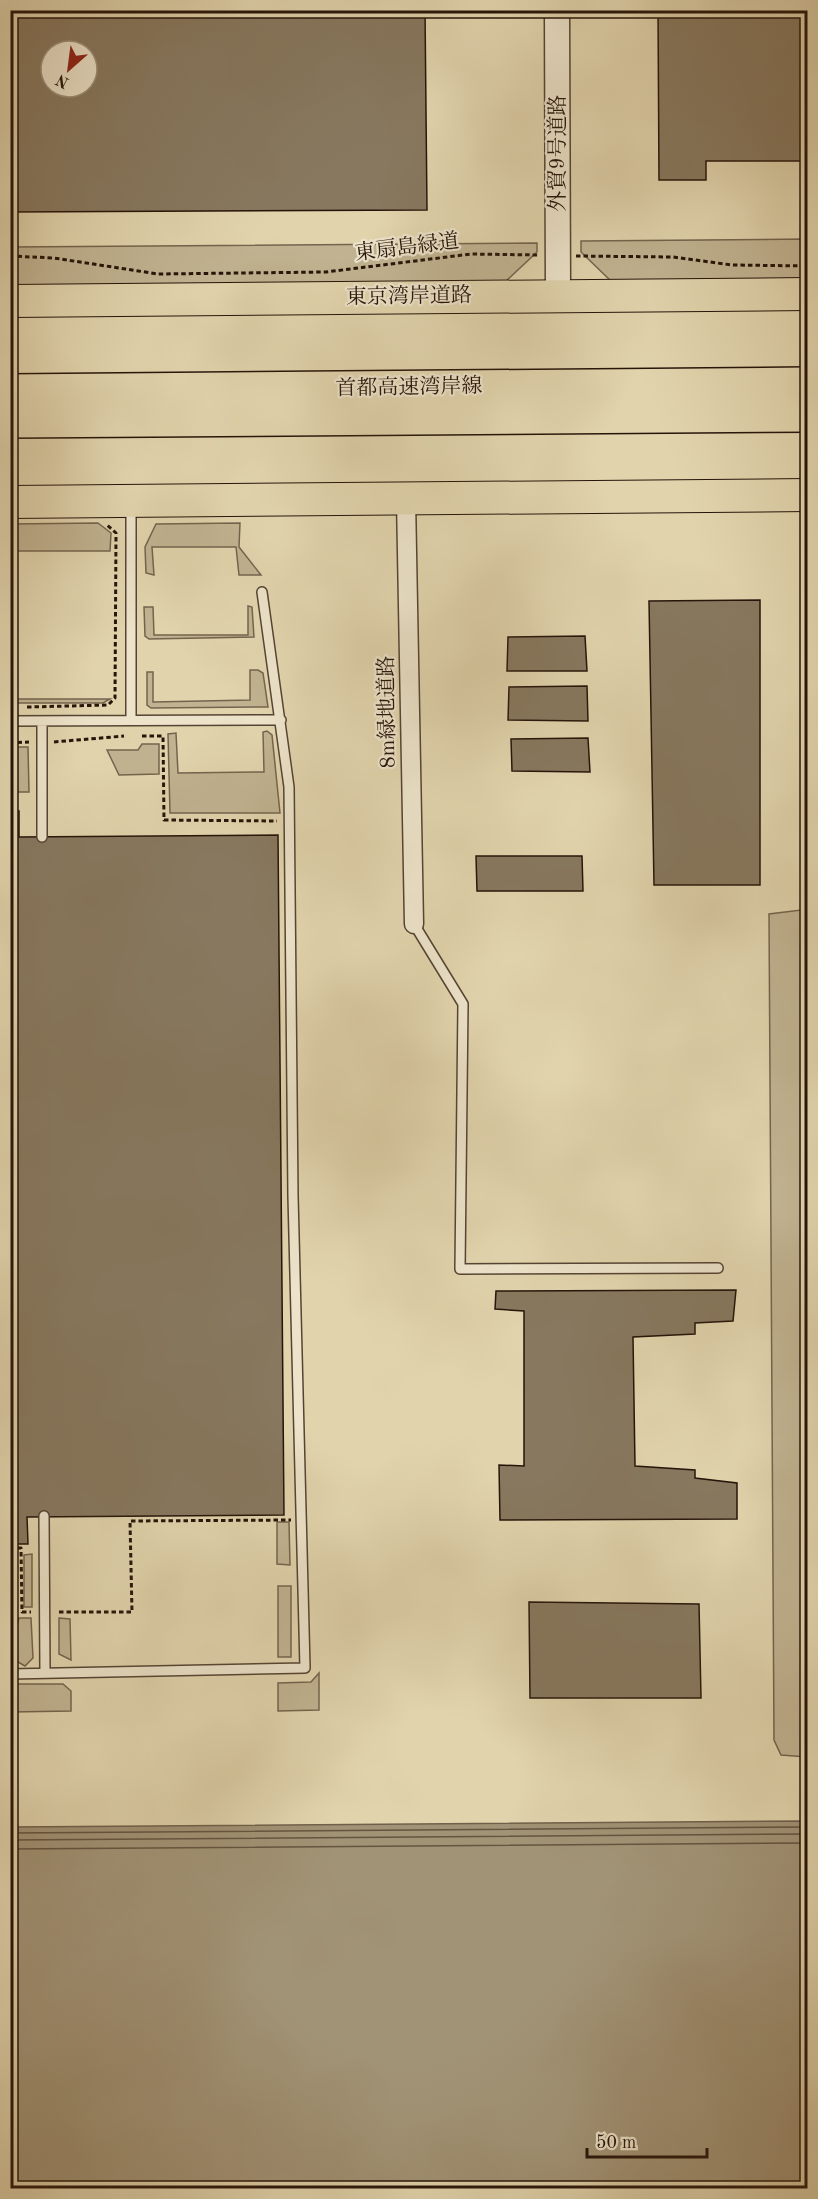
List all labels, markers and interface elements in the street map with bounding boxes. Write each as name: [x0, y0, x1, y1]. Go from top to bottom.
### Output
north arrow: [39, 39, 99, 99]
text: N: [53, 70, 72, 90]
street label: 外貿9号道路: [546, 94, 569, 212]
street label: 東扇島緑道: [353, 229, 460, 265]
street label: 東京湾岸道路: [346, 283, 472, 309]
street label: 首都高速湾岸線: [335, 374, 483, 400]
street label: 8m緑地道路: [375, 655, 399, 769]
scale bar: [587, 2121, 707, 2159]
text: 50 m: [596, 2134, 636, 2152]

